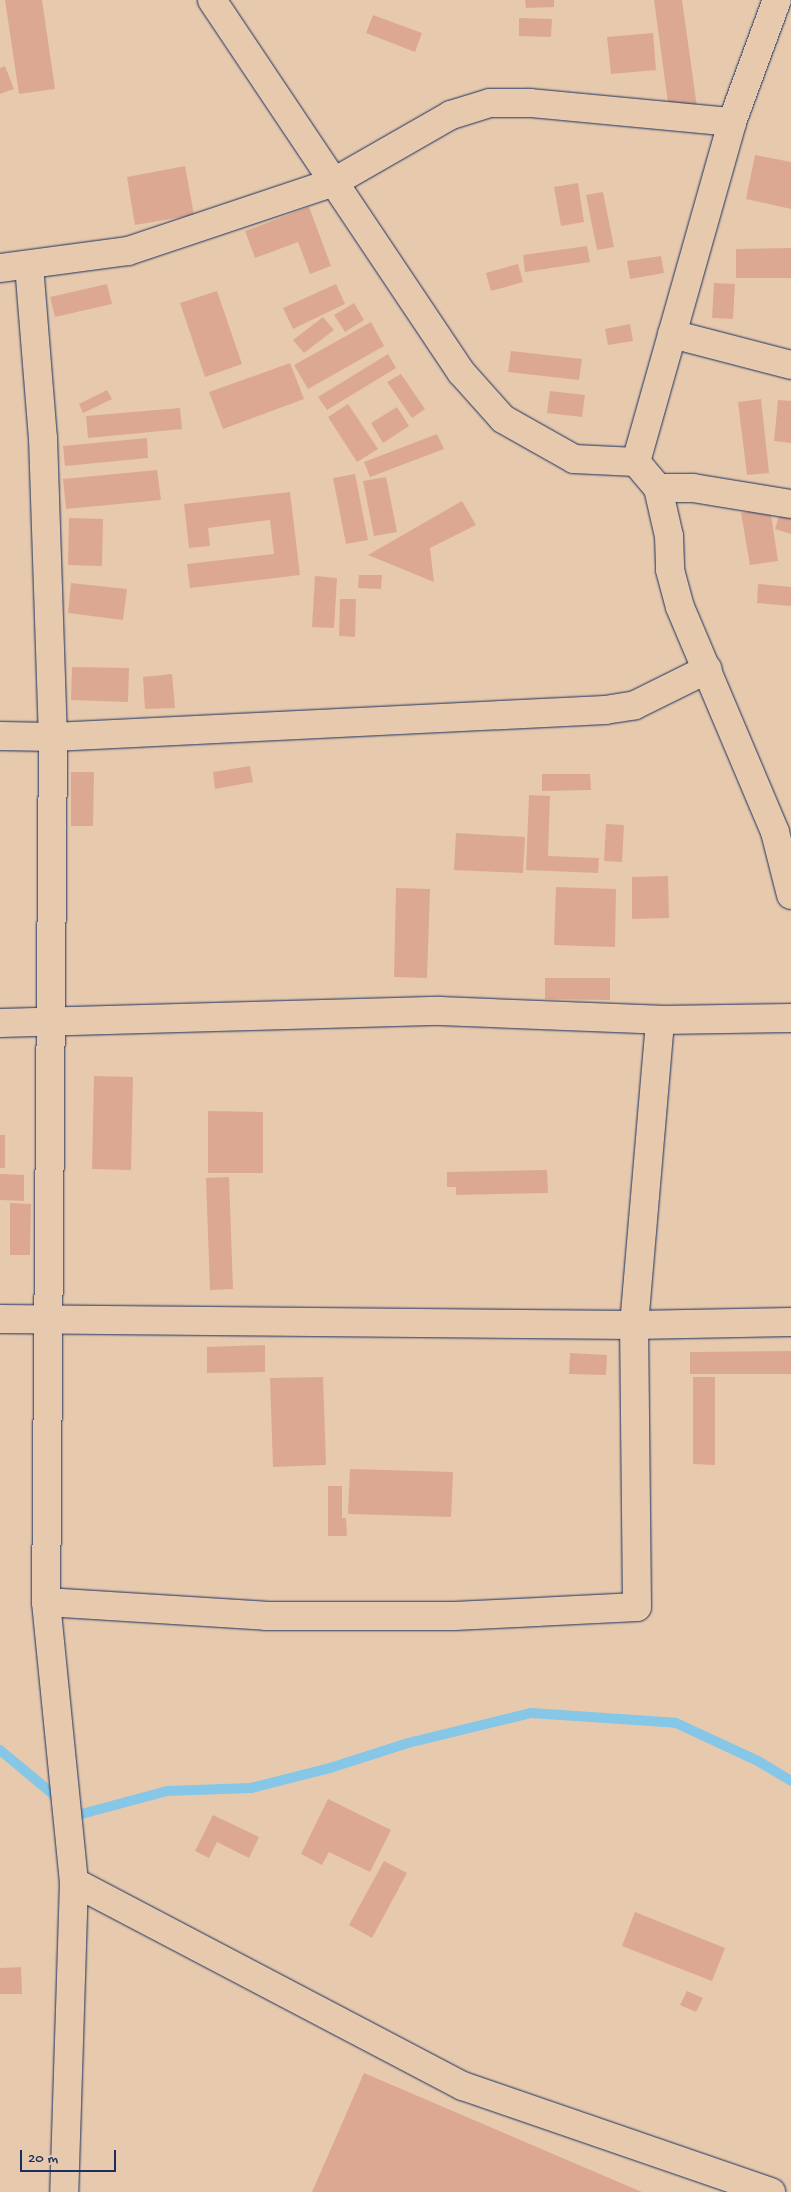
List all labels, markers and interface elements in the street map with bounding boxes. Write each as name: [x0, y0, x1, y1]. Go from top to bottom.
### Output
scale bar: [22, 2140, 119, 2172]
text: 20 m: [28, 2150, 58, 2168]

